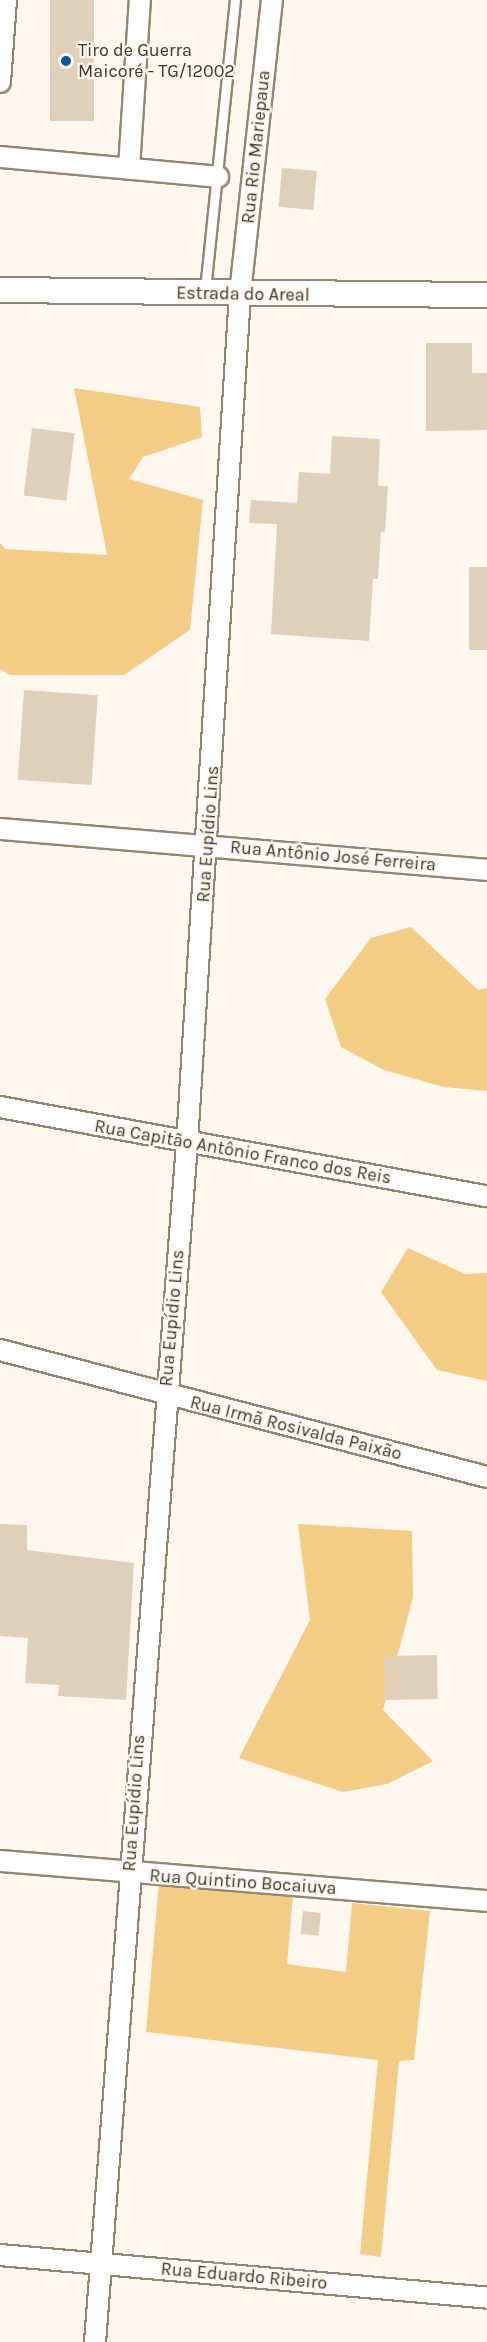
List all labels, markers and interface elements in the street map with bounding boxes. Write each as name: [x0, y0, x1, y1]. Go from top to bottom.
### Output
place label: Tiro de Guerra Maicoré - TG/12002: [78, 40, 235, 82]
marker: Tiro de Guerra Maicoré - TG/12002: [59, 54, 73, 68]
street label: Rua Rio Mariepaua: [237, 69, 275, 225]
street label: Estrada do Areal: [176, 282, 310, 306]
street label: Rua Eupídio Lins: [192, 765, 224, 903]
street label: Rua Antônio José Ferreira: [229, 836, 437, 876]
street label: Rua Capitão Antônio Franco dos Reis: [93, 1115, 393, 1189]
street label: Rua Eupídio Lins: [155, 1249, 189, 1387]
street label: Rua Irmã Rosivalda Paixão: [188, 1391, 404, 1465]
street label: Rua Eupídio Lins: [118, 1734, 150, 1872]
street label: Rua Quintino Bocaiuva: [149, 1865, 337, 1899]
street label: Rua Eduardo Ribeiro: [160, 2258, 328, 2294]

